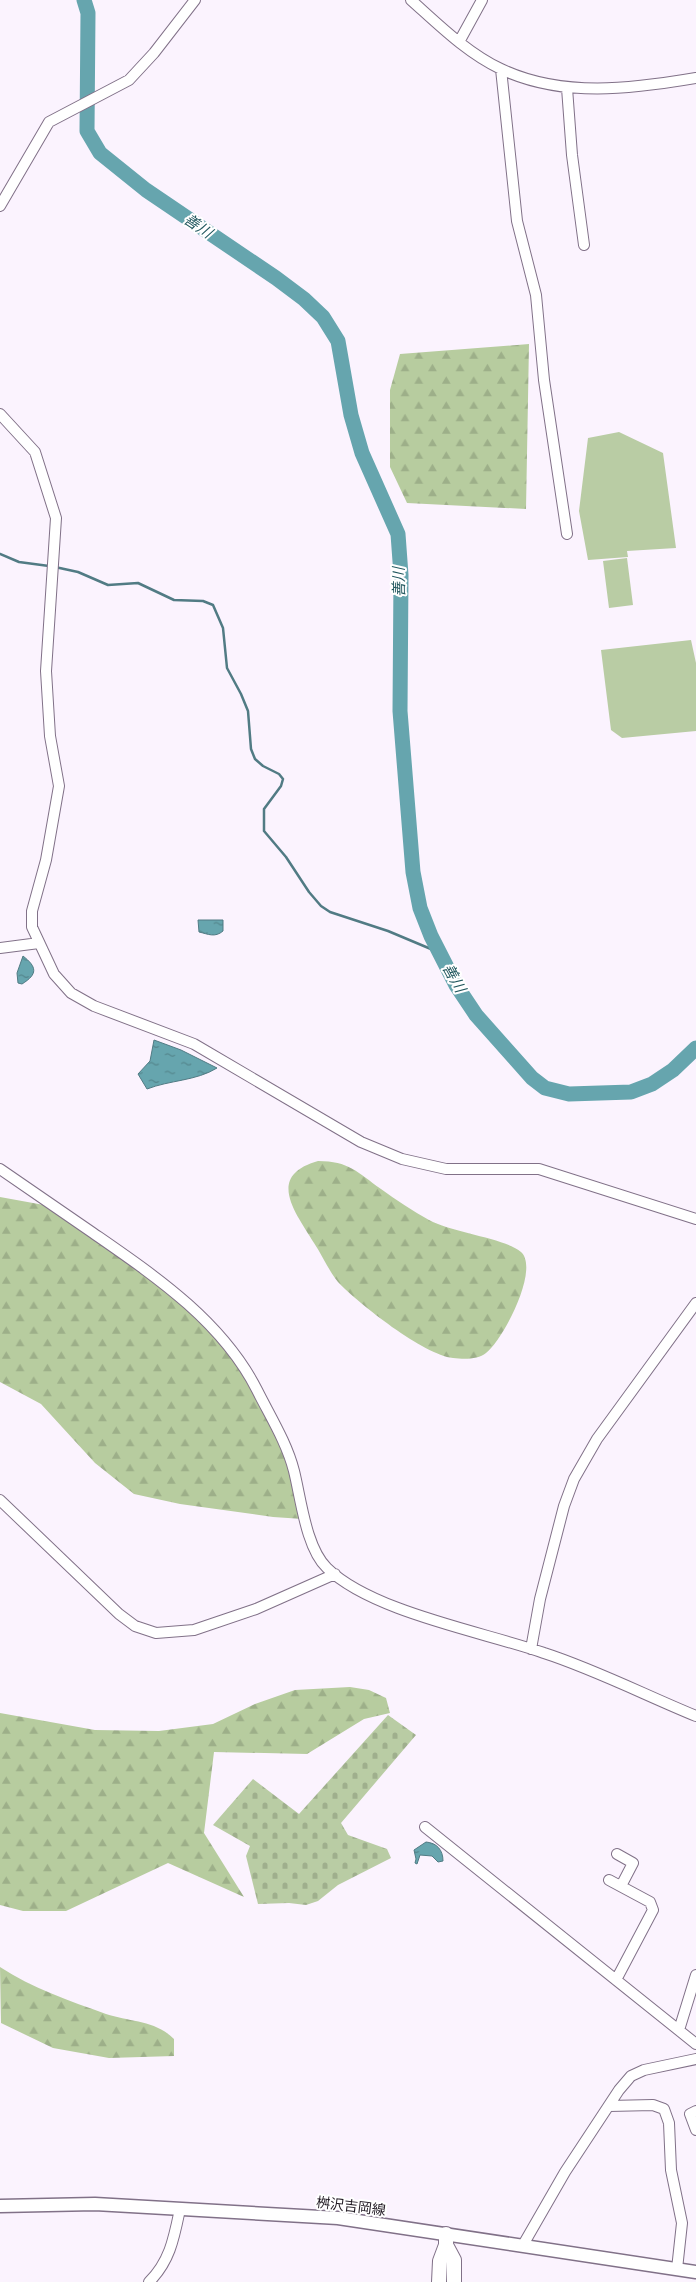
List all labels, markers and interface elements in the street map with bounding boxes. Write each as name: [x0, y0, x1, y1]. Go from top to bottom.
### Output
water label: 善川: [181, 210, 217, 243]
water label: 善川: [390, 565, 408, 597]
water label: 善川: [439, 961, 470, 997]
street label: 桝沢吉岡線: [315, 2194, 387, 2218]

